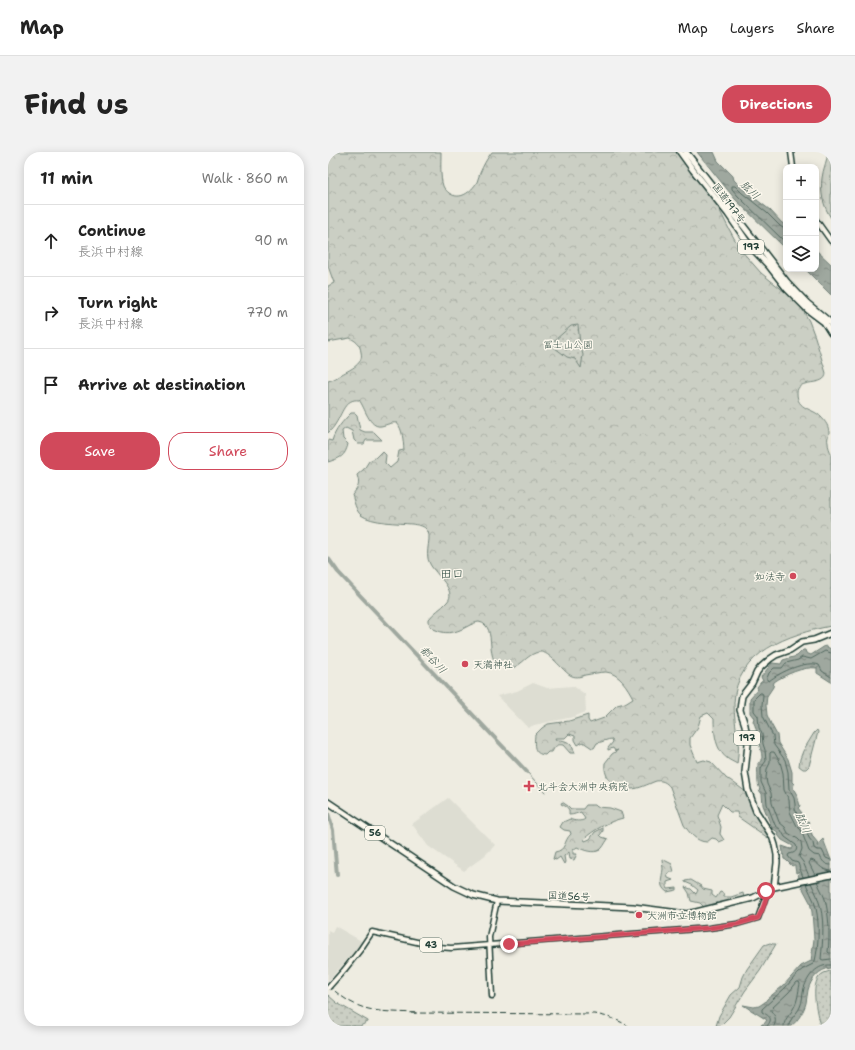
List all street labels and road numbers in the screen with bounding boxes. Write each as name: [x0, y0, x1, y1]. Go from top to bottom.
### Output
street label: 国道197号: [710, 180, 748, 226]
road number: 197: [738, 240, 764, 254]
road number: 197: [734, 731, 760, 745]
road number: 56: [365, 826, 385, 840]
street label: 国道56号: [547, 889, 591, 903]
road number: 43: [420, 938, 442, 952]

